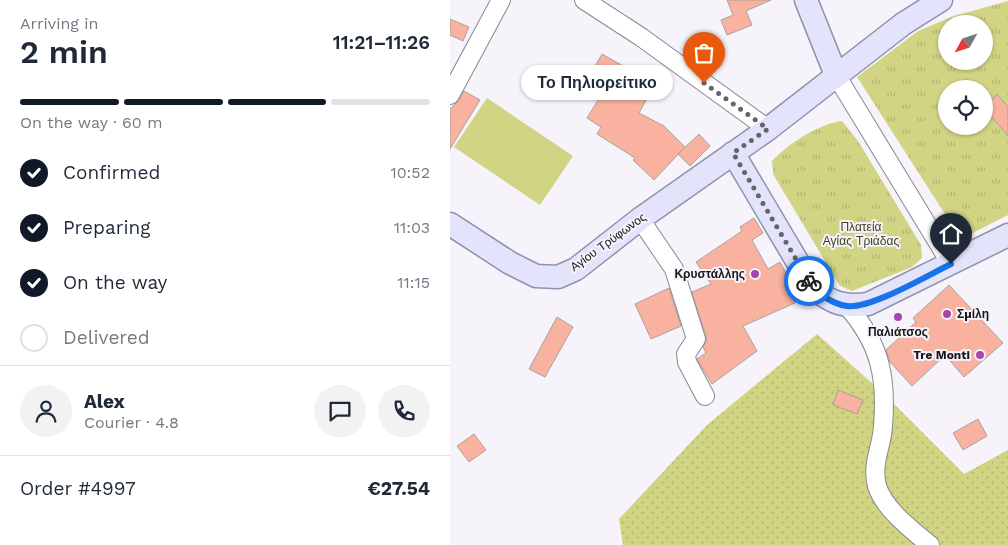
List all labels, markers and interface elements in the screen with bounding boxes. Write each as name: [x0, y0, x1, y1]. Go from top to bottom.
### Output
text: Arriving in: [20, 14, 98, 33]
north arrow: [938, 15, 992, 70]
map controls: [938, 15, 993, 135]
text: 11:21–11:26: [333, 31, 430, 54]
pin: [683, 32, 725, 83]
text: 2 min: [20, 33, 108, 71]
icon: bag: [690, 39, 718, 67]
callout: Το Πηλιορείτικο: [521, 66, 674, 100]
text: Το Πηλιορείτικο: [537, 73, 657, 92]
button: locate: [938, 80, 993, 135]
text: On the way · 60 m: [20, 113, 162, 132]
icon: check: [20, 159, 48, 187]
text: Confirmed: [63, 161, 160, 184]
text: 10:52: [390, 163, 430, 182]
street label: Αγίου Τρύφωνος: [567, 210, 649, 274]
pin: [930, 213, 972, 264]
icon: check: [20, 214, 48, 242]
text: Preparing: [63, 216, 150, 239]
text: 11:03: [394, 218, 430, 237]
park label: Πλατεία Αγίας Τριάδας: [823, 220, 899, 248]
icon: home: [937, 220, 965, 248]
courier: [784, 256, 834, 306]
place label: Κρυστάλλης: [674, 267, 745, 281]
icon: bike: [795, 267, 823, 295]
marker: Κρυστάλλης: [749, 268, 761, 280]
icon: check: [20, 269, 48, 297]
text: On the way: [63, 271, 167, 294]
text: 11:15: [397, 273, 430, 292]
place label: Σμίλη: [957, 307, 989, 321]
marker: Σμίλη: [941, 308, 953, 320]
marker: Παλιάτσος: [892, 311, 904, 323]
place label: Παλιάτσος: [868, 325, 928, 339]
text: Delivered: [63, 326, 150, 349]
place label: Tre Monti: [913, 348, 970, 362]
marker: Tre Monti: [974, 349, 986, 361]
button: person: [20, 385, 72, 437]
button: chat: [314, 385, 366, 437]
button: phone: [378, 385, 430, 437]
text: Alex: [84, 390, 125, 413]
text: Courier · 4.8: [84, 413, 179, 432]
text: Order #4997: [20, 477, 136, 500]
text: €27.54: [368, 477, 430, 500]

